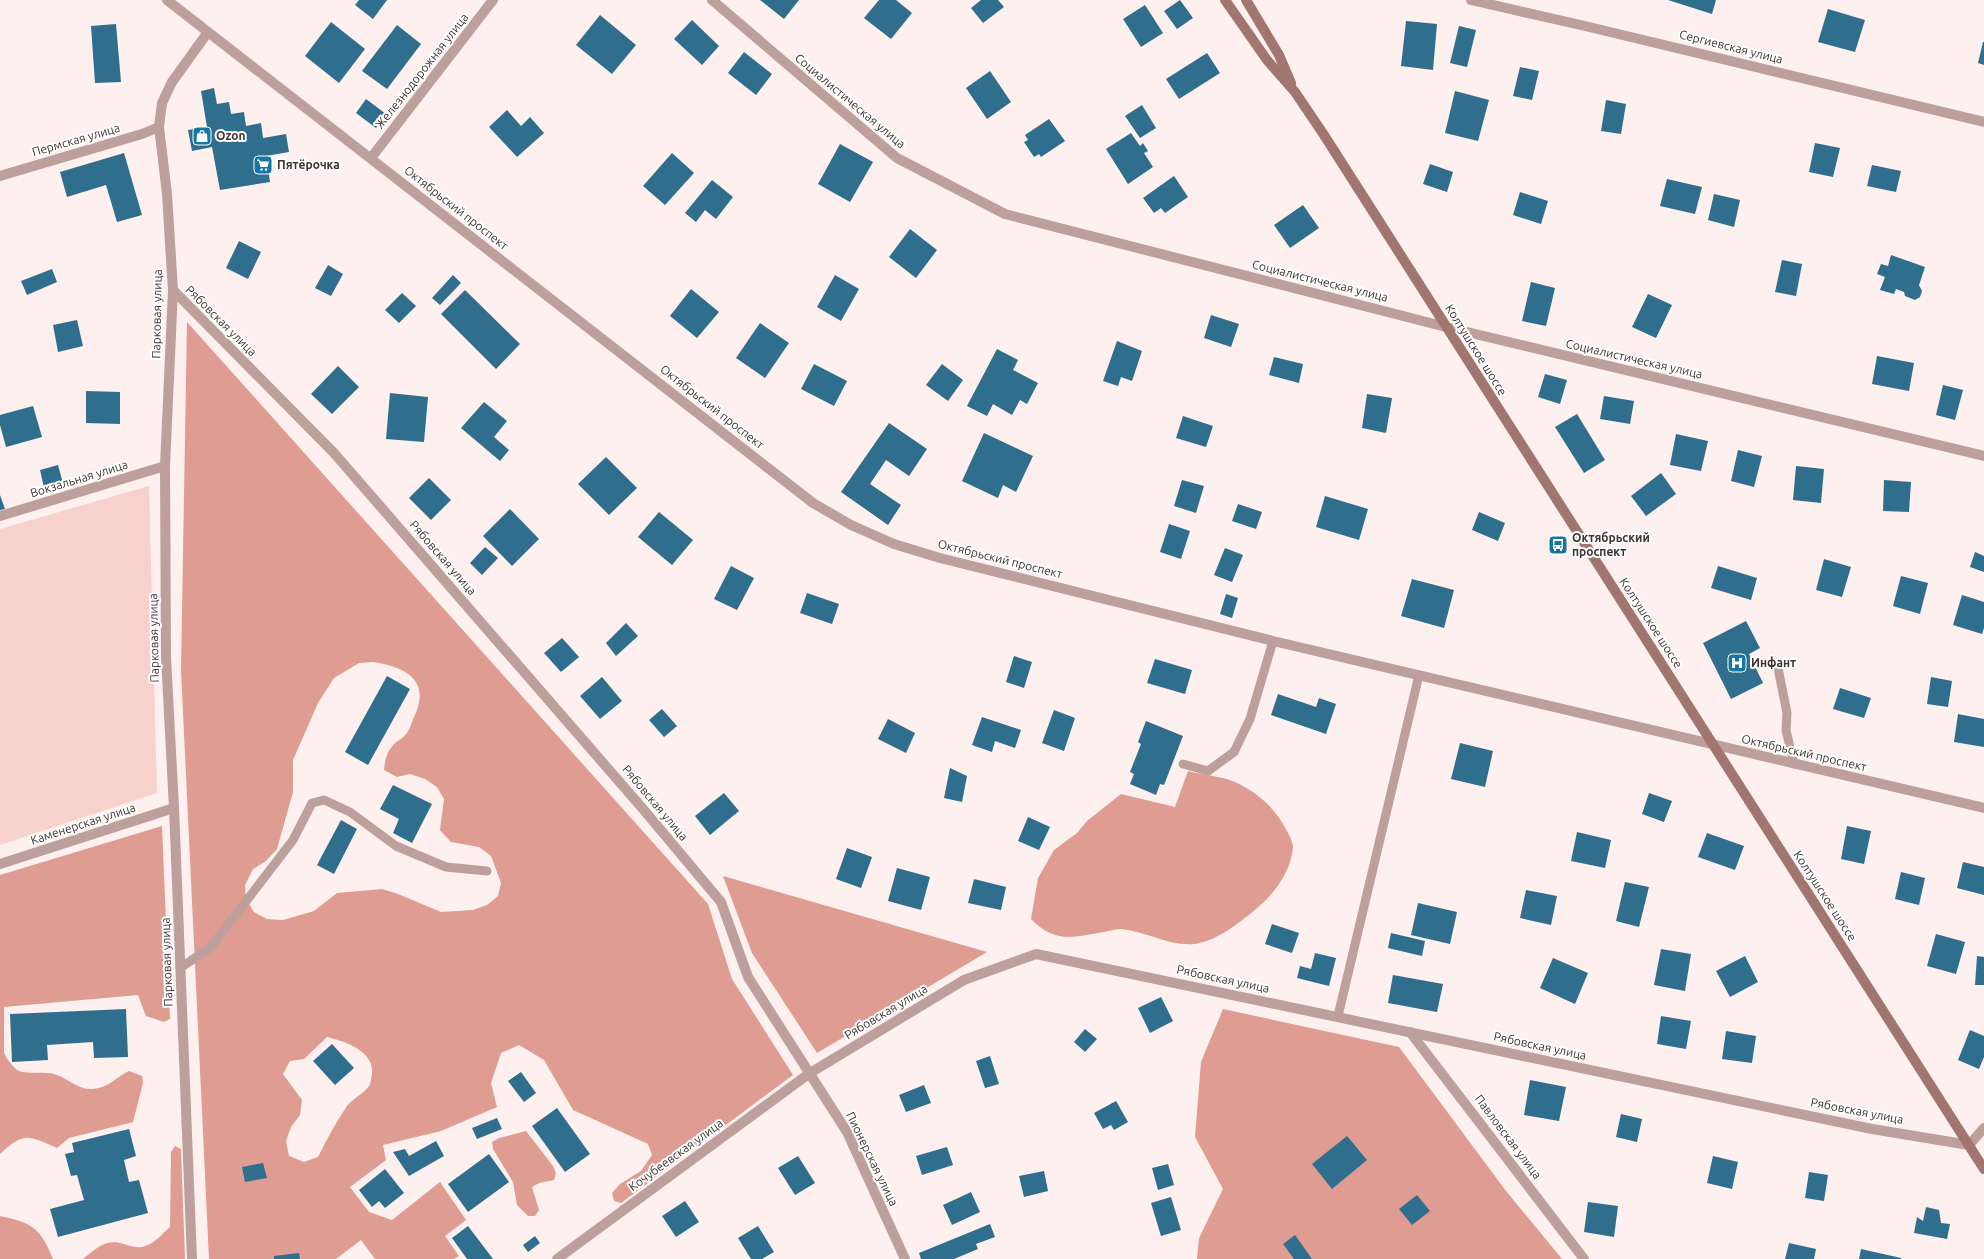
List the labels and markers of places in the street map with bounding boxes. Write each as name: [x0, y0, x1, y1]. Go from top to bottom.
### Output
shop icon: Ozon: [191, 125, 213, 147]
place label: Ozon: [216, 129, 245, 142]
supermarket icon: Пятёрочка: [252, 154, 274, 176]
place label: Пятёрочка: [277, 158, 340, 171]
place label: Октябрьский проспект: [1572, 531, 1650, 558]
bus stop icon: Октябрьский проспект: [1547, 534, 1569, 556]
hospital icon: Инфант: [1726, 652, 1748, 674]
place label: Инфант: [1751, 656, 1796, 669]

